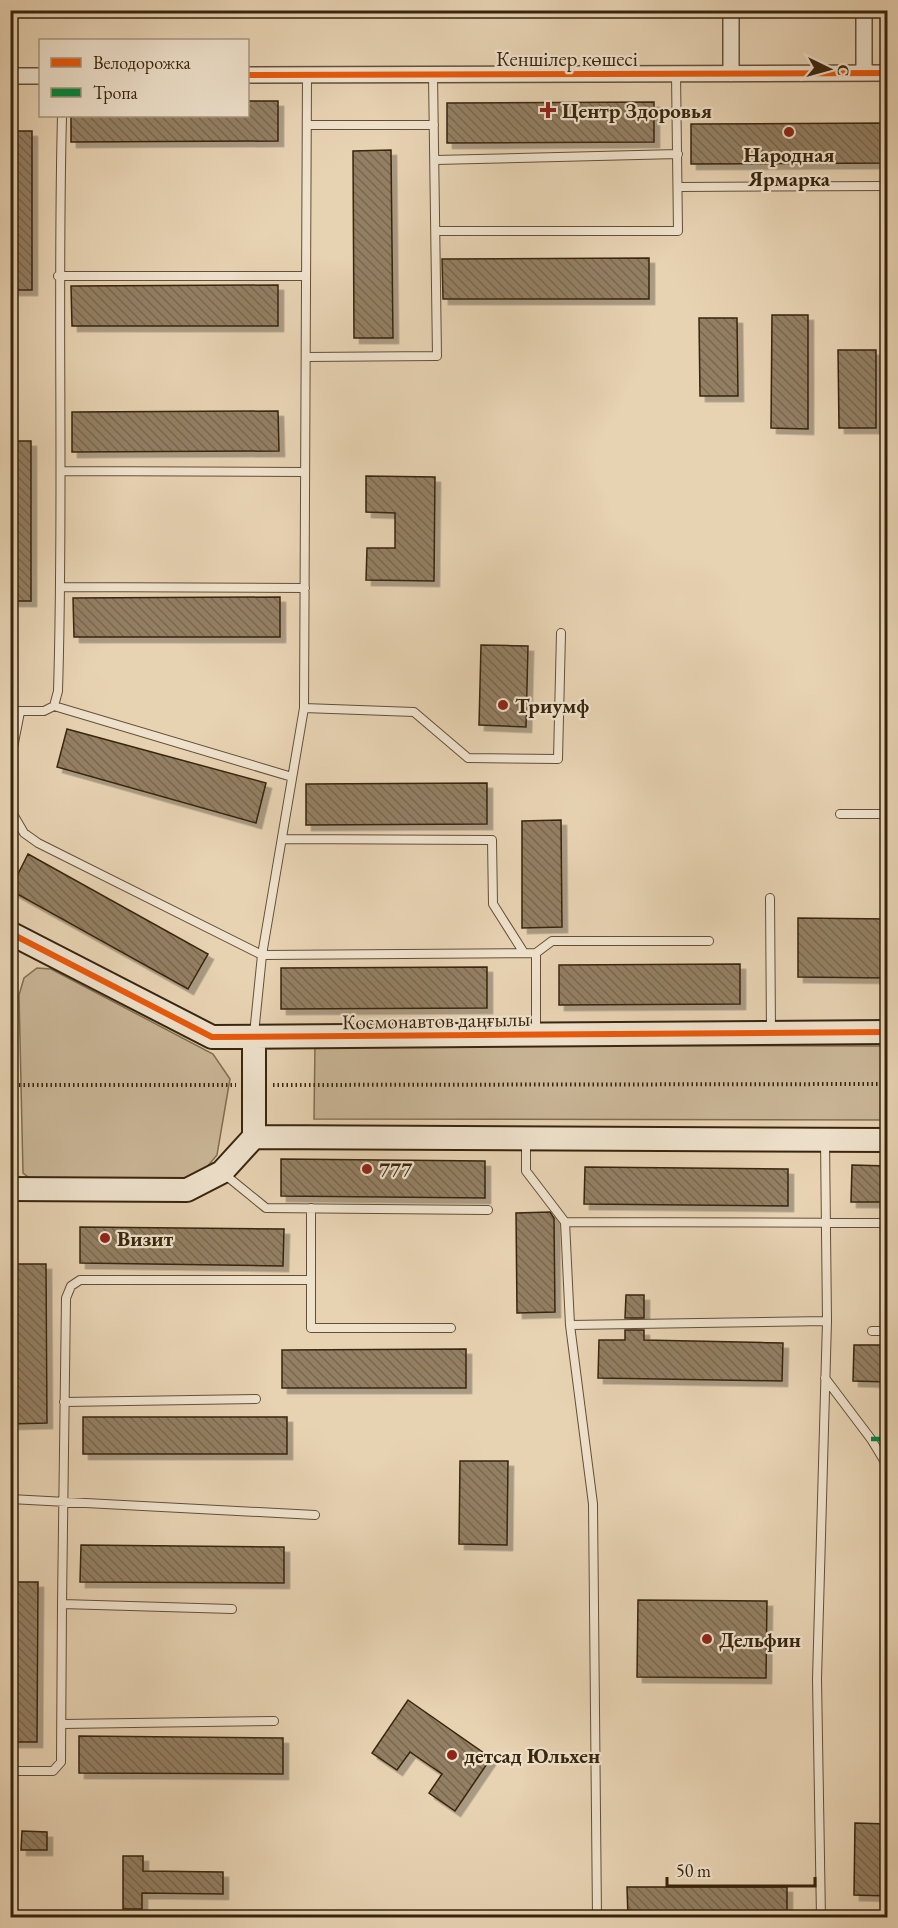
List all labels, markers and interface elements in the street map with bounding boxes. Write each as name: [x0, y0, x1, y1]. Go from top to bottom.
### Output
legend: [39, 39, 249, 117]
north arrow: [799, 39, 859, 99]
street label: Кеншілер көшесі: [496, 45, 638, 72]
text: Велодорожка: [93, 51, 192, 74]
text: С: [832, 64, 854, 77]
text: Тропа: [93, 81, 139, 104]
place label: Центр Здоровья: [562, 97, 712, 124]
marker: Центр Здоровья: [539, 101, 557, 119]
marker: Народная Ярмарка: [782, 125, 796, 139]
place label: Народная Ярмарка: [743, 141, 835, 192]
place label: Триумф: [515, 692, 590, 719]
marker: Триумф: [496, 698, 510, 712]
street label: Космонавтов даңғылы: [342, 1005, 531, 1035]
place label: 777: [379, 1156, 413, 1183]
marker: 777: [360, 1162, 374, 1176]
place label: Визит: [117, 1225, 174, 1252]
marker: Визит: [98, 1231, 112, 1245]
place label: Дельфин: [719, 1626, 801, 1653]
marker: Дельфин: [700, 1632, 714, 1646]
place label: детсад Юльхен: [464, 1742, 600, 1769]
marker: детсад Юльхен: [445, 1748, 459, 1762]
scale bar: [667, 1850, 816, 1888]
text: 50 m: [676, 1859, 711, 1882]

